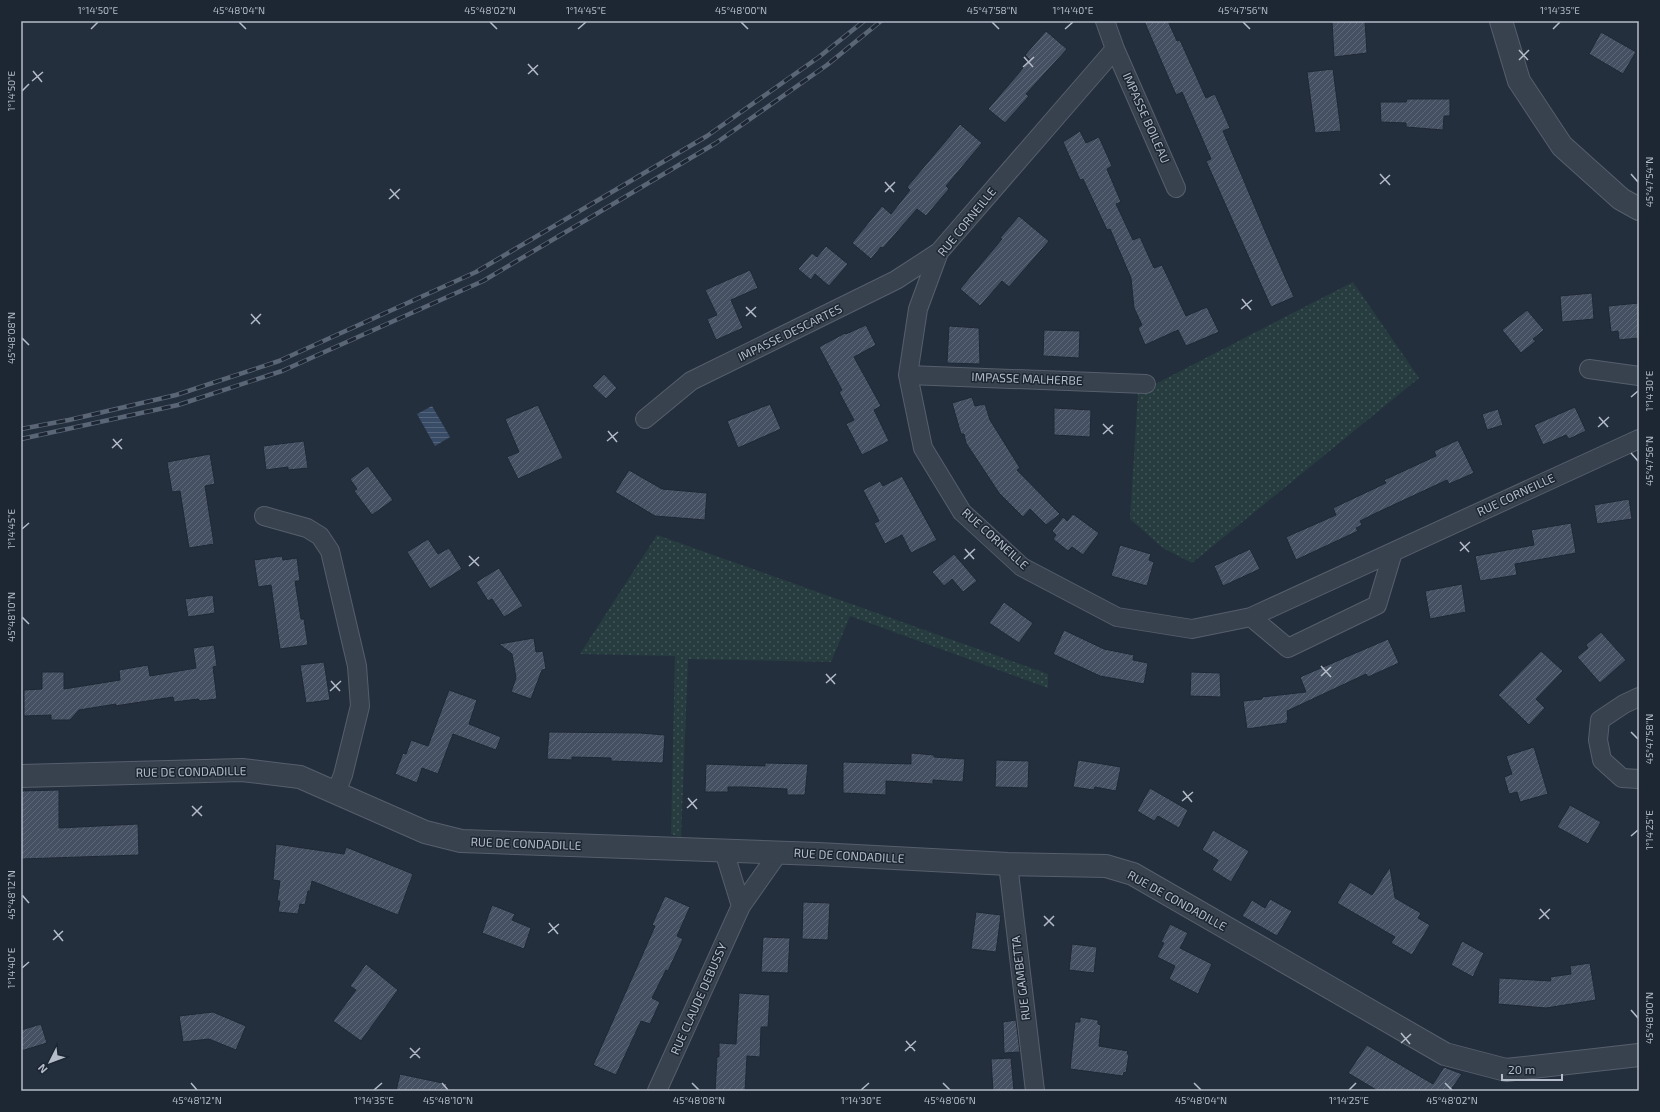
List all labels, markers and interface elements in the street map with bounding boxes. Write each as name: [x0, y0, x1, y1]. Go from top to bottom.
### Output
text: 1°14'50"E: [78, 4, 119, 16]
text: 45°48'04"N: [213, 4, 265, 16]
text: 45°48'02"N: [464, 4, 516, 16]
text: 1°14'45"E: [566, 4, 607, 16]
text: 45°48'00"N: [715, 4, 767, 16]
text: 45°47'58"N: [967, 4, 1017, 16]
text: 1°14'40"E: [1053, 4, 1094, 16]
text: 45°47'56"N: [1218, 4, 1268, 16]
text: 1°14'35"E: [1540, 4, 1580, 16]
text: 1°14'50"E: [5, 70, 17, 111]
street label: IMPASSE BOILEAU: [1121, 70, 1173, 165]
text: 45°47'54"N: [1643, 157, 1655, 207]
street label: RUE CORNEILLE: [934, 184, 998, 259]
street label: IMPASSE DESCARTES: [735, 301, 844, 363]
text: 45°48'08"N: [5, 312, 17, 364]
street label: IMPASSE MALHERBE: [971, 369, 1083, 387]
text: 1°14'30"E: [1643, 370, 1655, 411]
text: 45°47'56"N: [1643, 436, 1655, 486]
street label: RUE CORNEILLE: [1474, 470, 1557, 518]
street label: RUE CORNEILLE: [960, 505, 1032, 572]
text: 1°14'45"E: [5, 508, 17, 549]
text: 45°48'10"N: [5, 592, 17, 642]
text: 45°47'58"N: [1643, 714, 1655, 764]
street label: RUE DE CONDADILLE: [135, 763, 247, 779]
text: 1°14'25"E: [1643, 810, 1655, 850]
street label: RUE DE CONDADILLE: [470, 834, 582, 852]
street label: RUE DE CONDADILLE: [793, 845, 905, 865]
street label: RUE DE CONDADILLE: [1126, 867, 1230, 933]
text: 45°48'12"N: [5, 870, 17, 920]
street label: RUE GAMBETTA: [1008, 934, 1032, 1021]
street label: RUE CLAUDE DEBUSSY: [667, 940, 729, 1057]
text: 1°14'40"E: [5, 947, 17, 988]
text: 45°48'00"N: [1643, 992, 1655, 1044]
north arrow: [30, 1042, 70, 1082]
scale bar: [1502, 1056, 1562, 1082]
text: N: [35, 1062, 50, 1076]
text: 20 m: [1508, 1062, 1535, 1076]
text: 45°48'12"N: [172, 1094, 222, 1106]
text: 1°14'35"E: [354, 1094, 394, 1106]
text: 45°48'10"N: [423, 1094, 473, 1106]
text: 45°48'08"N: [673, 1094, 725, 1106]
text: 1°14'30"E: [841, 1094, 882, 1106]
text: 45°48'06"N: [924, 1094, 976, 1106]
text: 45°48'04"N: [1175, 1094, 1227, 1106]
text: 1°14'25"E: [1329, 1094, 1369, 1106]
text: 45°48'02"N: [1426, 1094, 1478, 1106]

